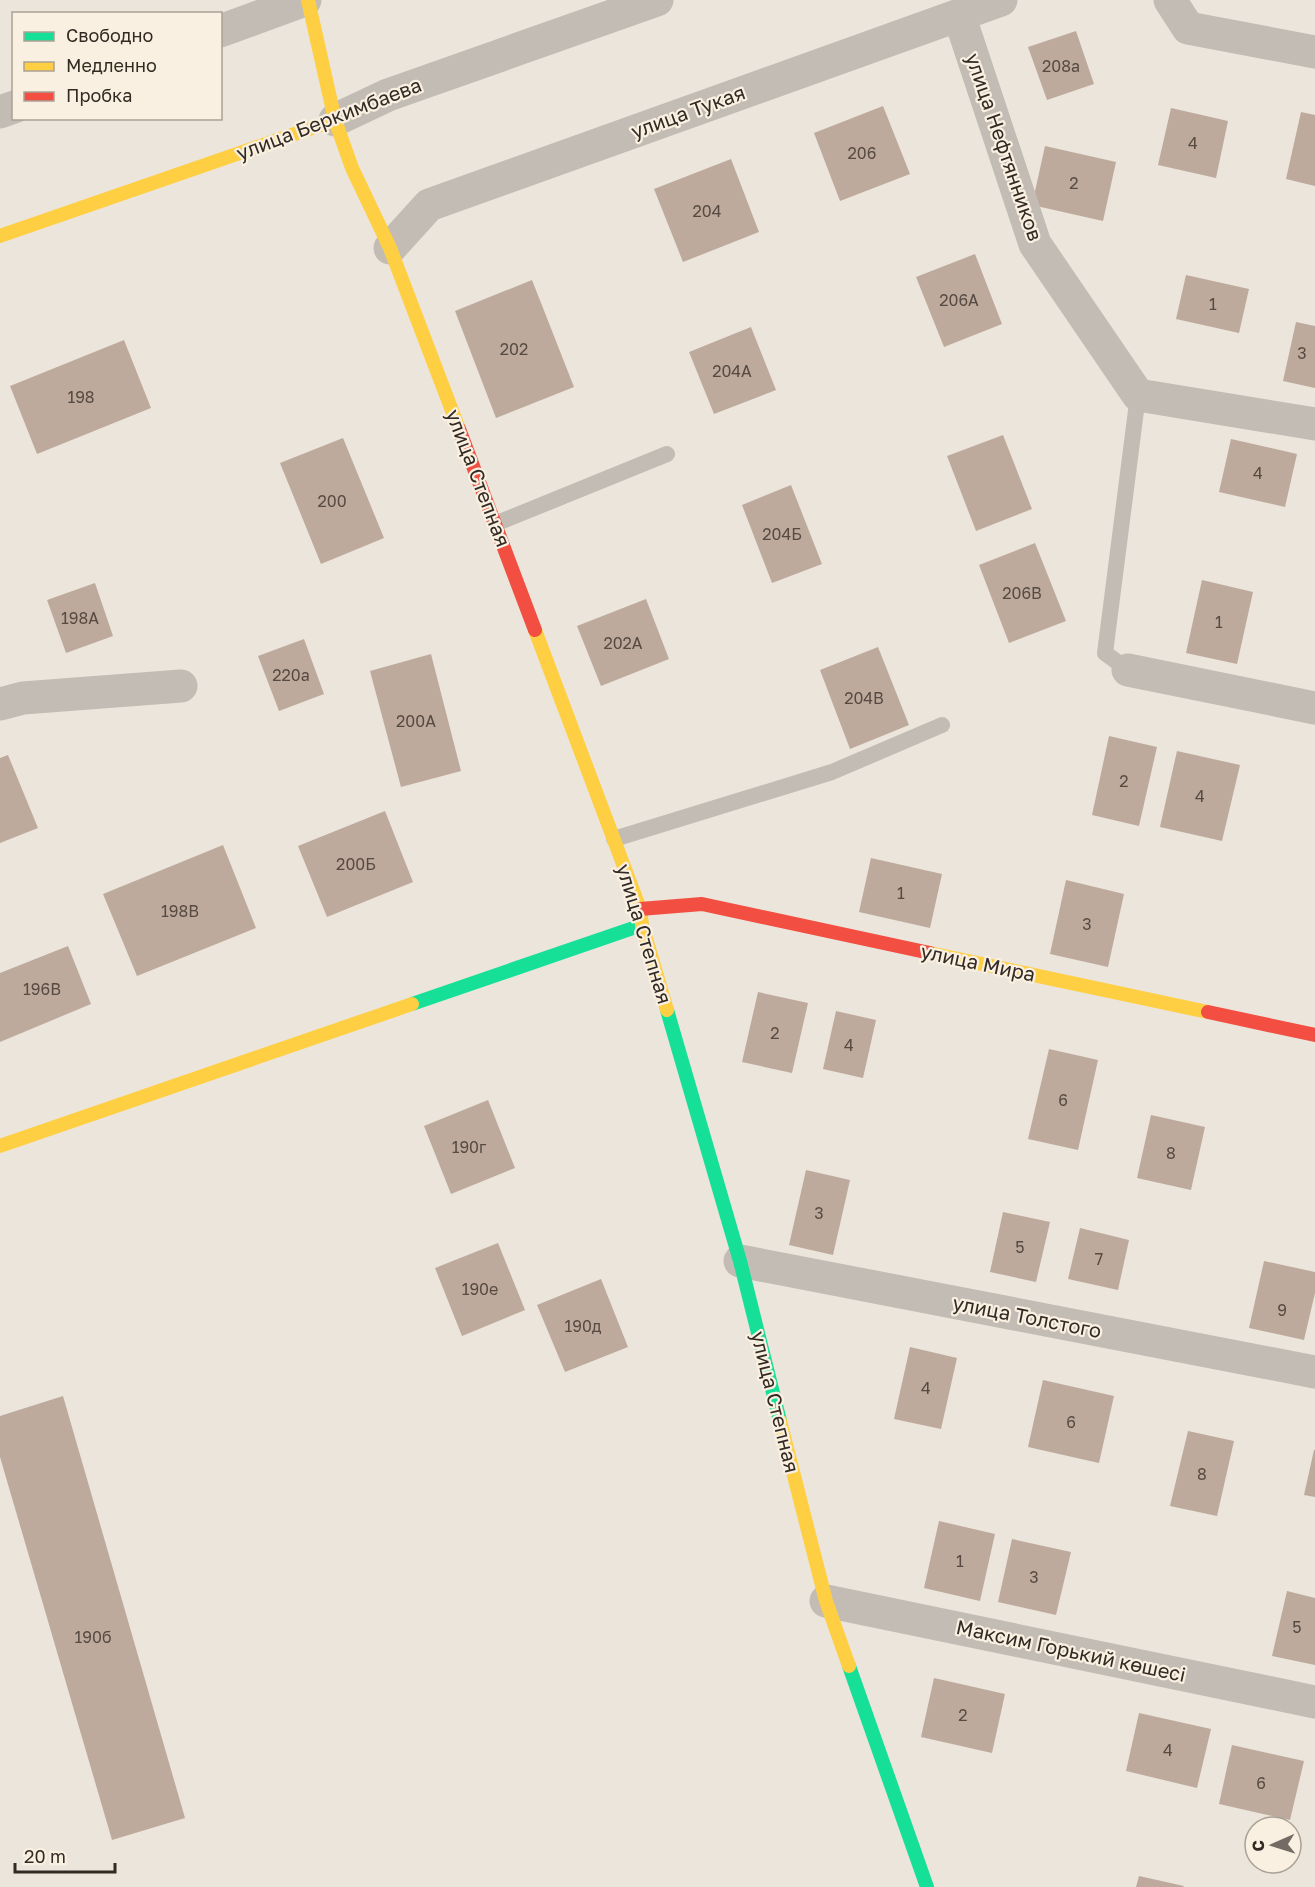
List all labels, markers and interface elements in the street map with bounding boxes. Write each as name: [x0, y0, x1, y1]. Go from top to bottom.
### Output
legend: [12, 12, 222, 120]
text: Свободно: [66, 24, 153, 46]
street label: улица Нефтянников: [962, 50, 1048, 244]
text: Медленно: [66, 54, 157, 76]
house number: 208а: [1042, 56, 1080, 76]
street label: улица Беркимбаева: [233, 72, 425, 164]
street label: улица Тукая: [627, 79, 748, 143]
text: Пробка: [66, 84, 132, 106]
house number: 4: [1188, 133, 1198, 153]
house number: 206: [848, 143, 876, 163]
house number: 2: [1069, 173, 1079, 193]
house number: 204: [693, 201, 721, 221]
house number: 206А: [939, 290, 979, 310]
house number: 1: [1209, 294, 1217, 314]
house number: 202: [500, 339, 528, 359]
house number: 3: [1297, 343, 1307, 363]
house number: 204А: [712, 361, 752, 381]
house number: 198: [67, 387, 95, 407]
street label: улица Степная: [442, 406, 516, 550]
house number: 4: [1253, 463, 1263, 483]
house number: 200: [317, 491, 347, 511]
house number: 204Б: [762, 524, 802, 544]
house number: 206В: [1002, 583, 1042, 603]
house number: 198А: [61, 608, 99, 628]
house number: 1: [1215, 612, 1223, 632]
house number: 202А: [603, 633, 643, 653]
house number: 220а: [272, 665, 310, 685]
house number: 204В: [844, 688, 884, 708]
house number: 200А: [396, 711, 436, 731]
house number: 2: [1119, 771, 1129, 791]
house number: 4: [1195, 786, 1205, 806]
house number: 200Б: [336, 854, 376, 874]
street label: улица Степная: [612, 861, 678, 1007]
house number: 1: [897, 883, 905, 903]
house number: 198В: [161, 901, 199, 921]
house number: 3: [1082, 914, 1092, 934]
street label: улица Мира: [919, 938, 1038, 986]
house number: 196В: [23, 979, 61, 999]
house number: 2: [770, 1023, 780, 1043]
house number: 4: [844, 1035, 854, 1055]
house number: 6: [1058, 1090, 1068, 1110]
house number: 190г: [452, 1137, 487, 1157]
house number: 8: [1166, 1143, 1176, 1163]
house number: 3: [814, 1203, 824, 1223]
house number: 5: [1015, 1237, 1025, 1257]
house number: 7: [1095, 1249, 1103, 1269]
house number: 190е: [462, 1279, 498, 1299]
street label: улица Толстого: [951, 1290, 1104, 1342]
house number: 9: [1277, 1300, 1287, 1320]
house number: 190д: [564, 1316, 602, 1336]
street label: улица Степная: [747, 1328, 805, 1475]
house number: 4: [921, 1378, 931, 1398]
house number: 6: [1066, 1412, 1076, 1432]
house number: 8: [1197, 1464, 1207, 1484]
house number: 1: [956, 1551, 964, 1571]
house number: 3: [1029, 1567, 1039, 1587]
street label: Максим Горький көшесі: [954, 1614, 1188, 1686]
house number: 5: [1292, 1617, 1302, 1637]
house number: 190б: [75, 1627, 111, 1647]
house number: 2: [958, 1705, 968, 1725]
house number: 4: [1163, 1740, 1173, 1760]
house number: 6: [1256, 1773, 1266, 1793]
north arrow: [1243, 1815, 1303, 1875]
scale bar: [15, 1836, 116, 1874]
text: С: [1248, 1840, 1268, 1852]
text: 20 m: [24, 1845, 66, 1867]

